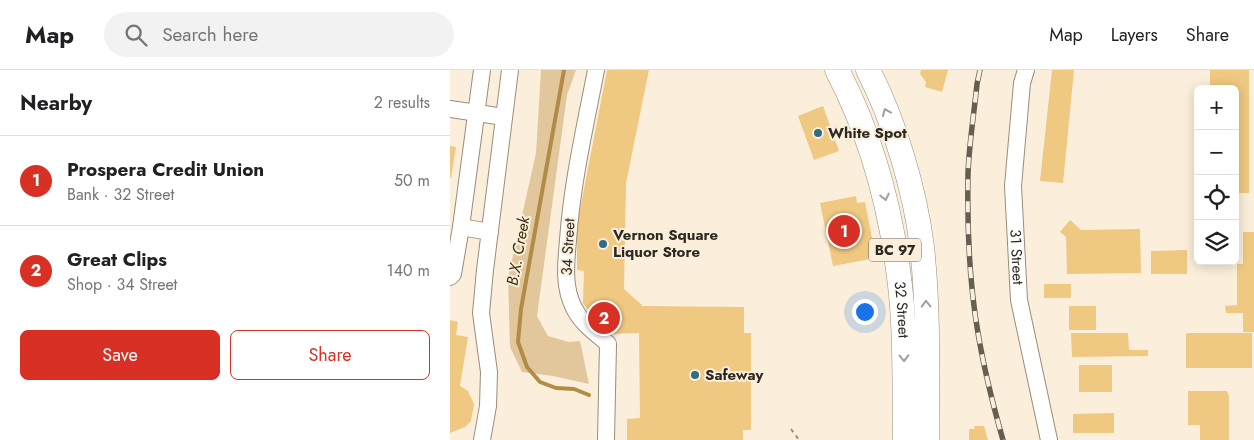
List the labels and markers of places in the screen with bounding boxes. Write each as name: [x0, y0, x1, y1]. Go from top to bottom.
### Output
place label: White Spot: [828, 122, 907, 144]
marker: White Spot: [812, 127, 824, 139]
pin: 1: [828, 212, 860, 250]
place label: Vernon Square Liquor Store: [612, 224, 718, 263]
marker: Vernon Square Liquor Store: [597, 238, 609, 250]
pin: 2: [588, 299, 620, 337]
place label: Safeway: [705, 364, 763, 386]
marker: Safeway: [689, 369, 701, 381]

